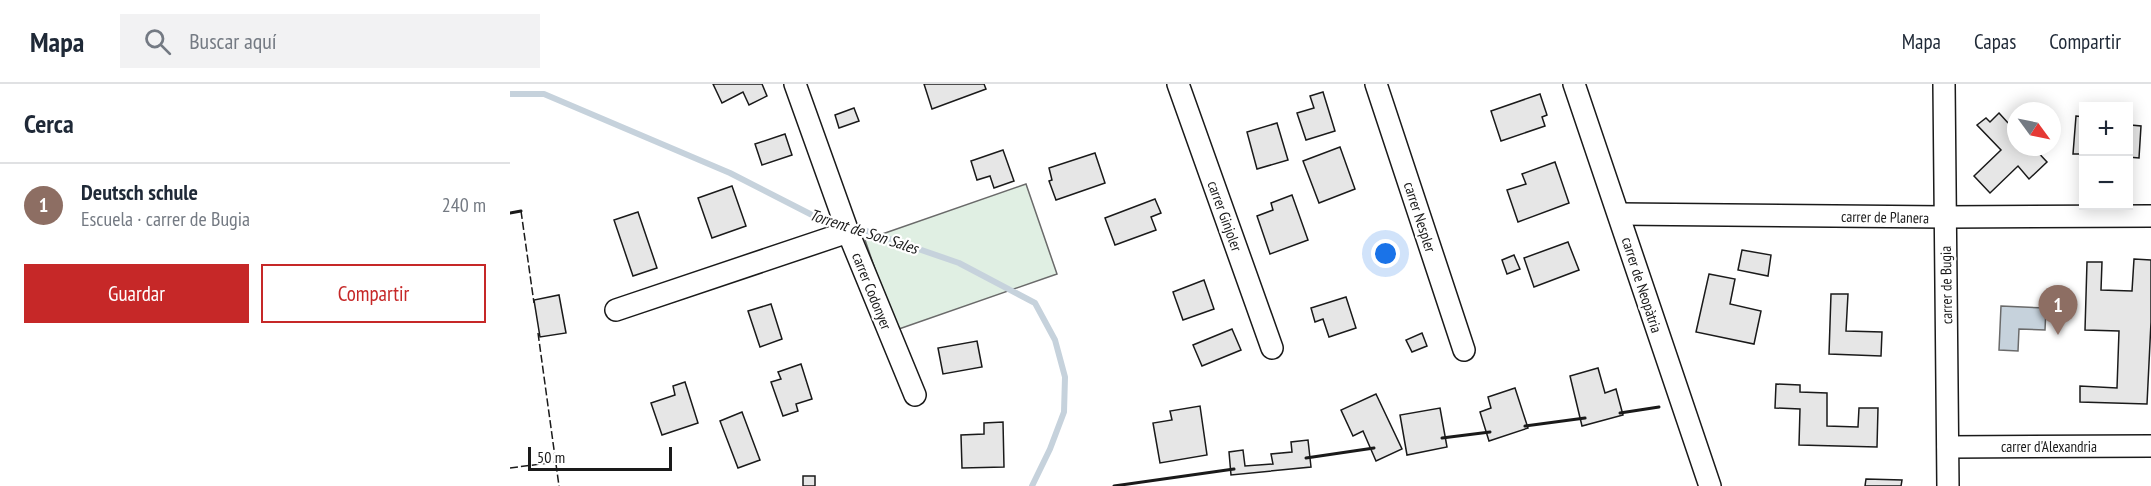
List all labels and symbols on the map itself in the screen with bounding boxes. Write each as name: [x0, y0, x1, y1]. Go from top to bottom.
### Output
north arrow: [2007, 102, 2061, 156]
street label: carrer Ginjoler: [1203, 178, 1247, 255]
street label: carrer Nespler: [1400, 179, 1441, 255]
water label: Torrent de Son Sales: [807, 204, 922, 258]
street label: carrer de Planera: [1841, 207, 1929, 227]
street label: carrer de Neopàtria: [1618, 235, 1666, 335]
your location: [1371, 239, 1400, 268]
street label: carrer de Bugia: [1936, 246, 1956, 324]
street label: carrer Codonyer: [848, 250, 896, 333]
pin: 1: [2038, 286, 2078, 335]
street label: carrer d'Alexandria: [2001, 437, 2097, 456]
scale bar: [528, 444, 672, 472]

